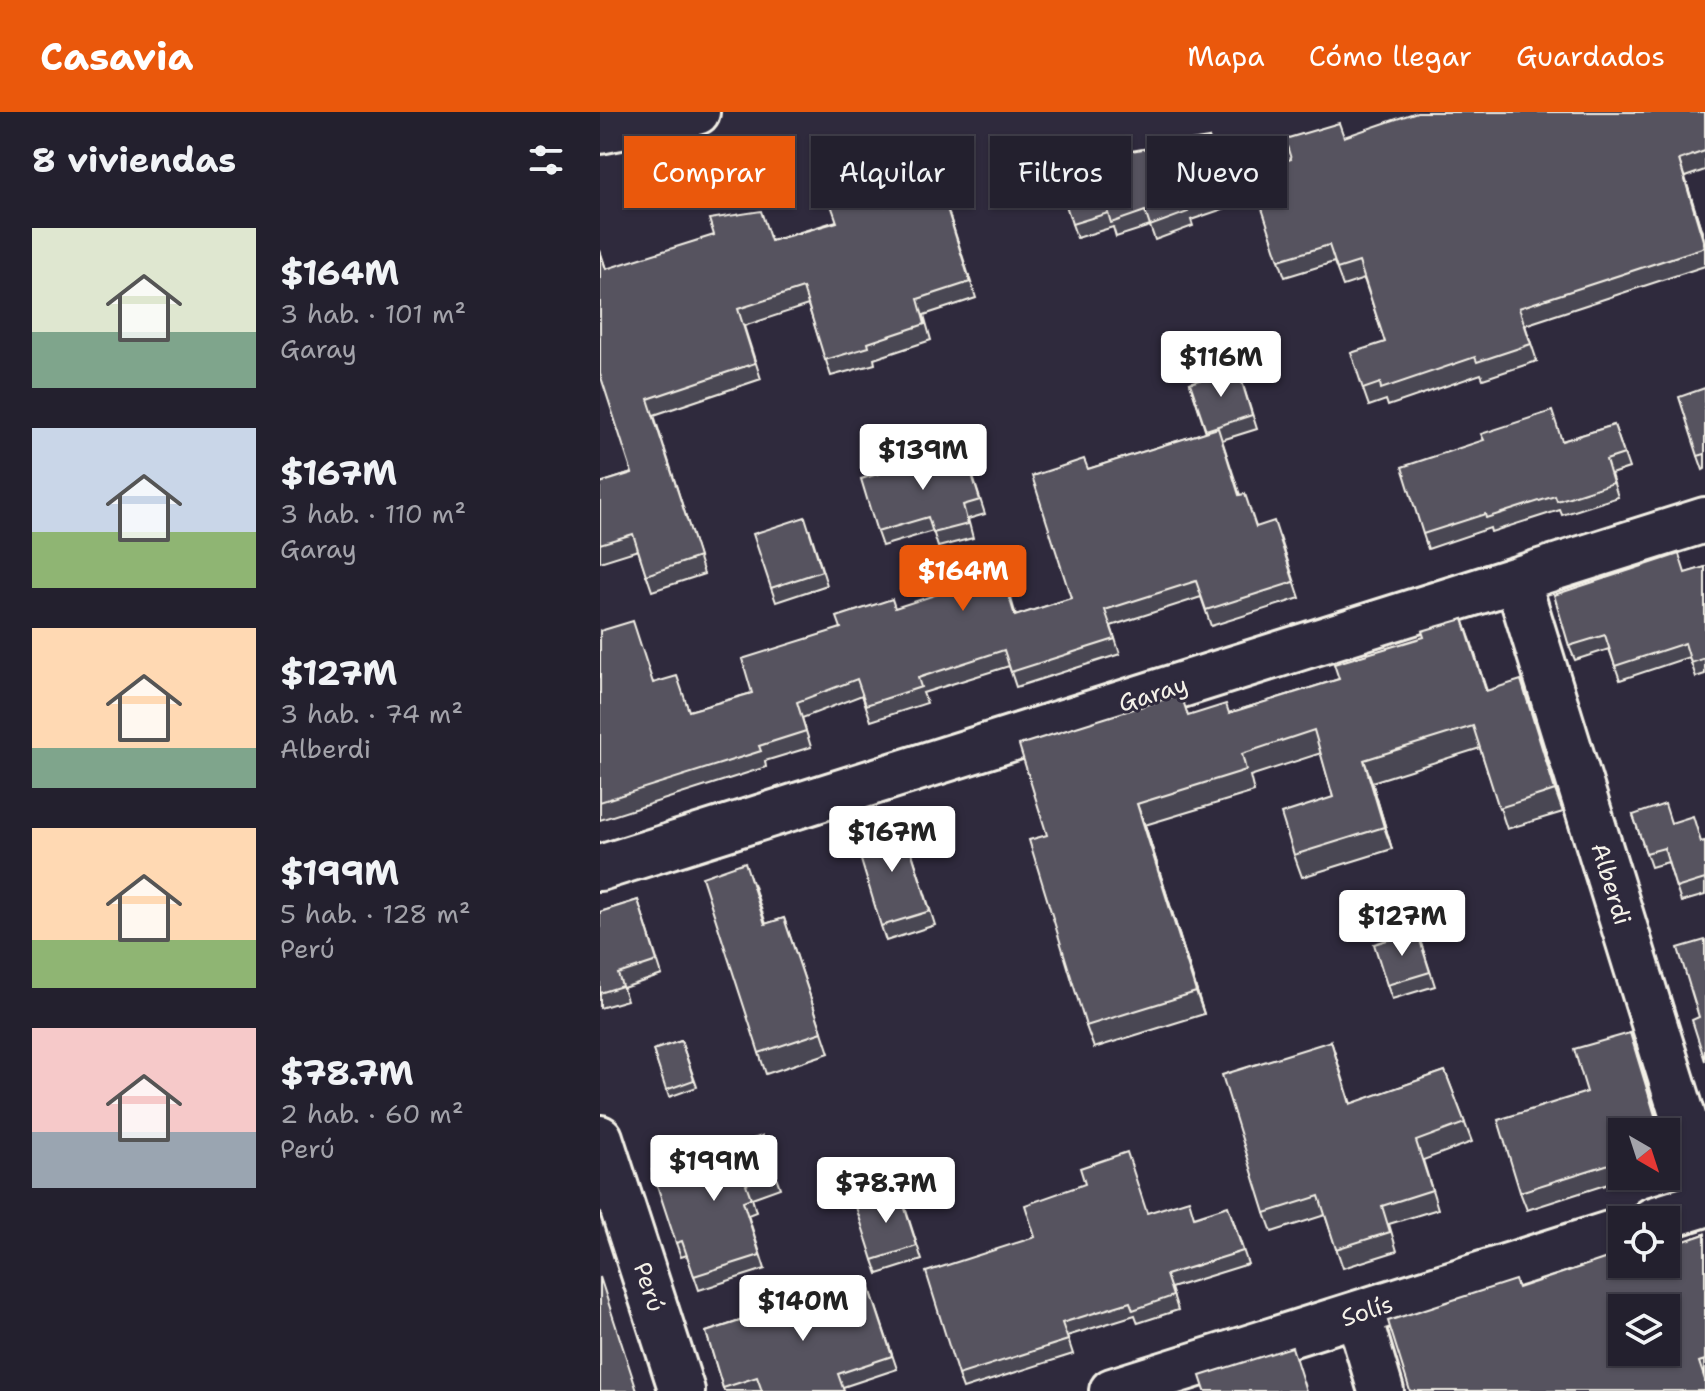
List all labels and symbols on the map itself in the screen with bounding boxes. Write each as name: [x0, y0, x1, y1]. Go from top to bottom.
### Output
pin: $116M: [1165, 331, 1277, 399]
pin: $139M: [867, 424, 979, 492]
pin: $164M: [907, 545, 1019, 613]
street label: Garay: [1114, 668, 1192, 720]
pin: $167M: [836, 806, 948, 874]
street label: Alberdi: [1583, 839, 1639, 929]
pin: $127M: [1346, 890, 1458, 958]
north arrow: [1608, 1118, 1680, 1190]
pin: $199M: [658, 1135, 770, 1203]
pin: $78.7M: [821, 1157, 951, 1225]
street label: Perú: [626, 1258, 672, 1316]
pin: $140M: [747, 1275, 859, 1343]
street label: Solís: [1337, 1288, 1397, 1334]

